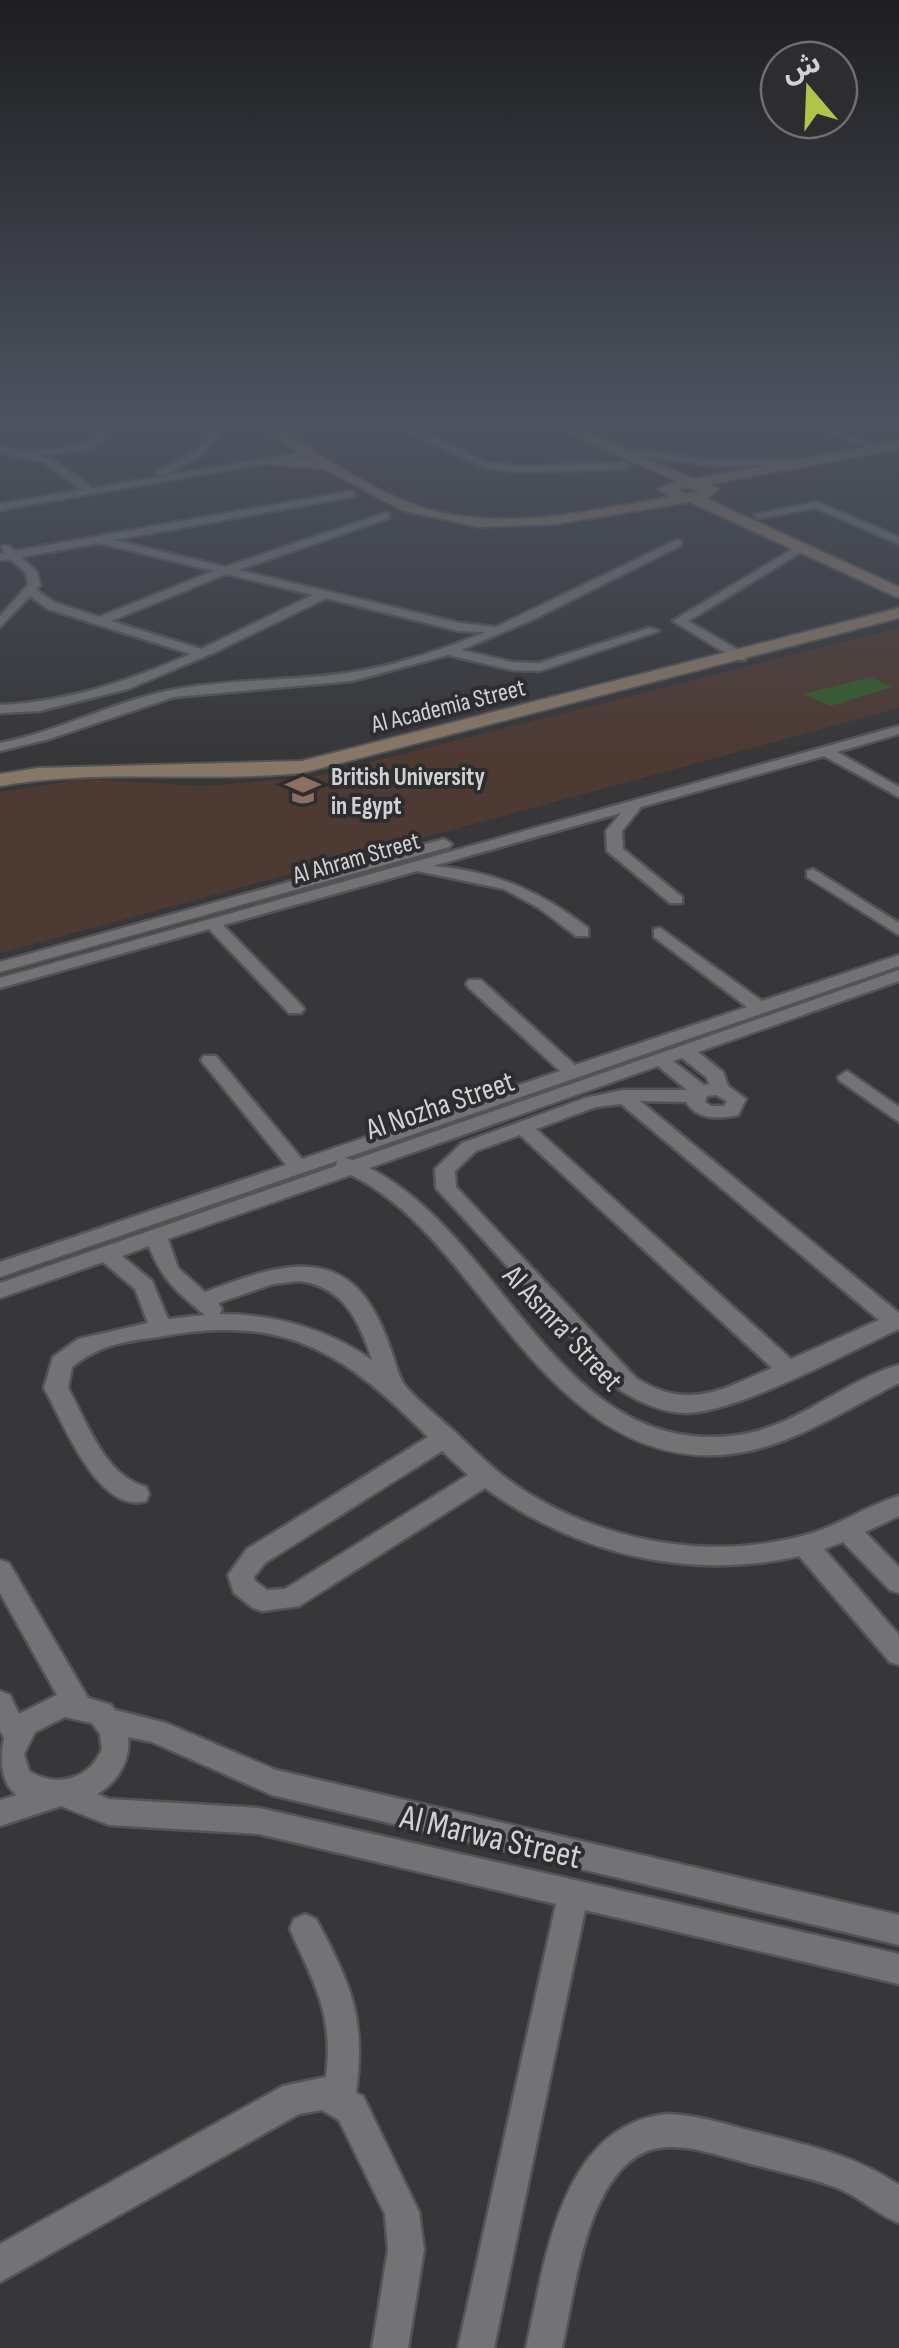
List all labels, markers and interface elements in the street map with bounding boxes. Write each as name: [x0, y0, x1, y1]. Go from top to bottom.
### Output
north arrow: [759, 40, 859, 140]
text: ش: [778, 46, 825, 90]
street label: Al Academia Street: [367, 672, 529, 741]
place label: British University in Egypt: [331, 762, 486, 822]
school or university icon: British University in Egypt: [284, 771, 322, 809]
street label: Al Ahram Street: [288, 826, 423, 892]
street label: Al Nozha Street: [361, 1064, 519, 1148]
street label: Al Asmra' Street: [494, 1258, 630, 1399]
street label: Al Marwa Street: [395, 1796, 585, 1879]

